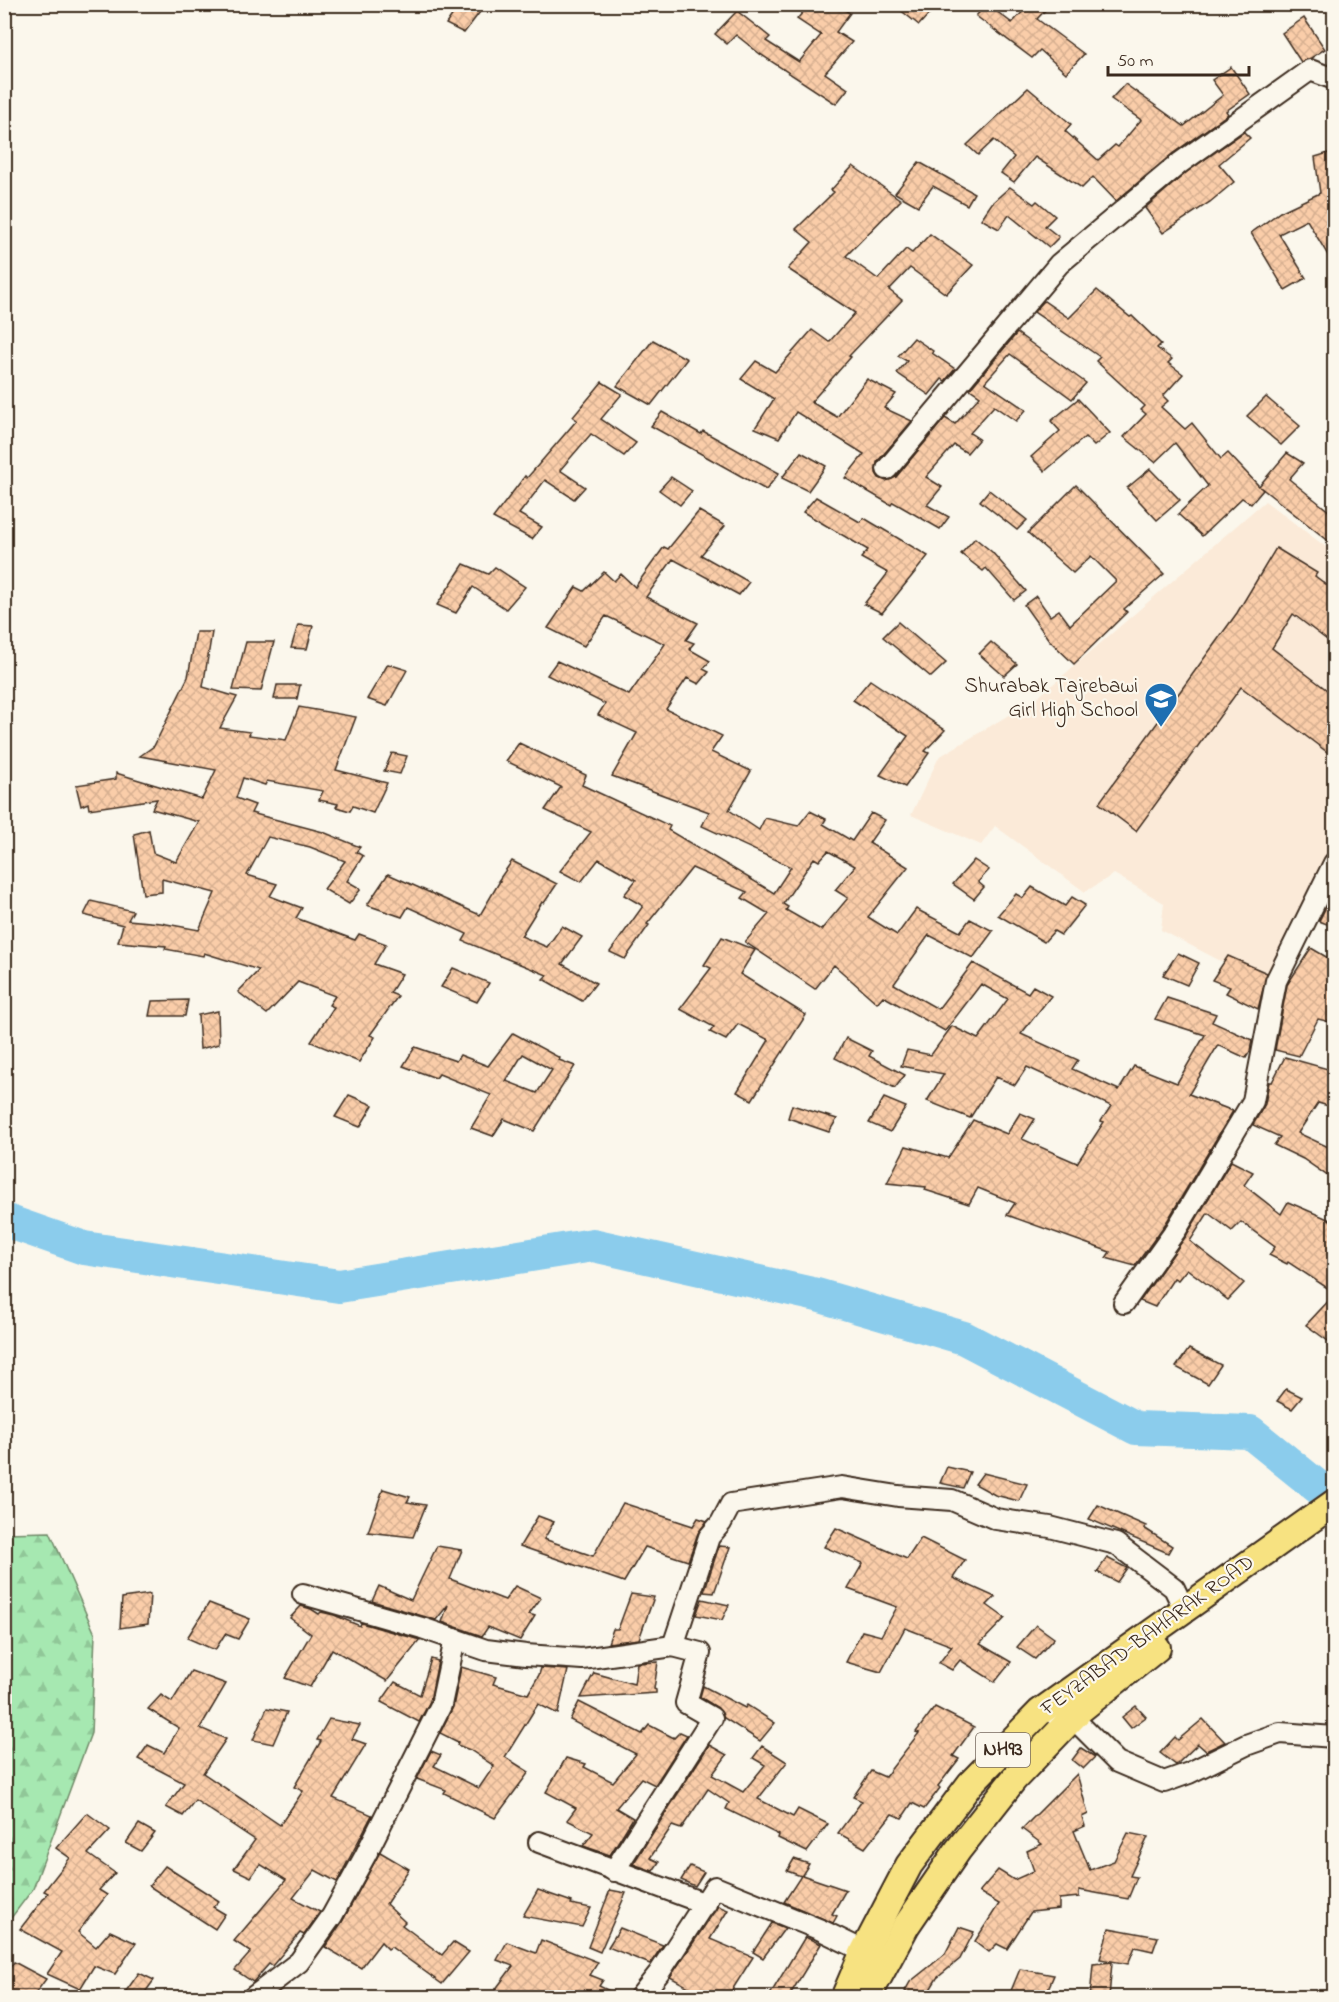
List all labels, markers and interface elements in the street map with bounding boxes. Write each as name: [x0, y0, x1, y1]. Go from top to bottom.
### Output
scale bar: [1108, 39, 1249, 77]
text: 50 m: [1117, 49, 1154, 75]
place label: Shurabak Tajrebawi Girl High School: [964, 672, 1138, 728]
school or university icon: Shurabak Tajrebawi Girl High School: [1143, 681, 1179, 728]
street label: FEYZABAD-BAHARAK ROAD: [1034, 1548, 1261, 1724]
road number: NH93: [976, 1733, 1030, 1767]

